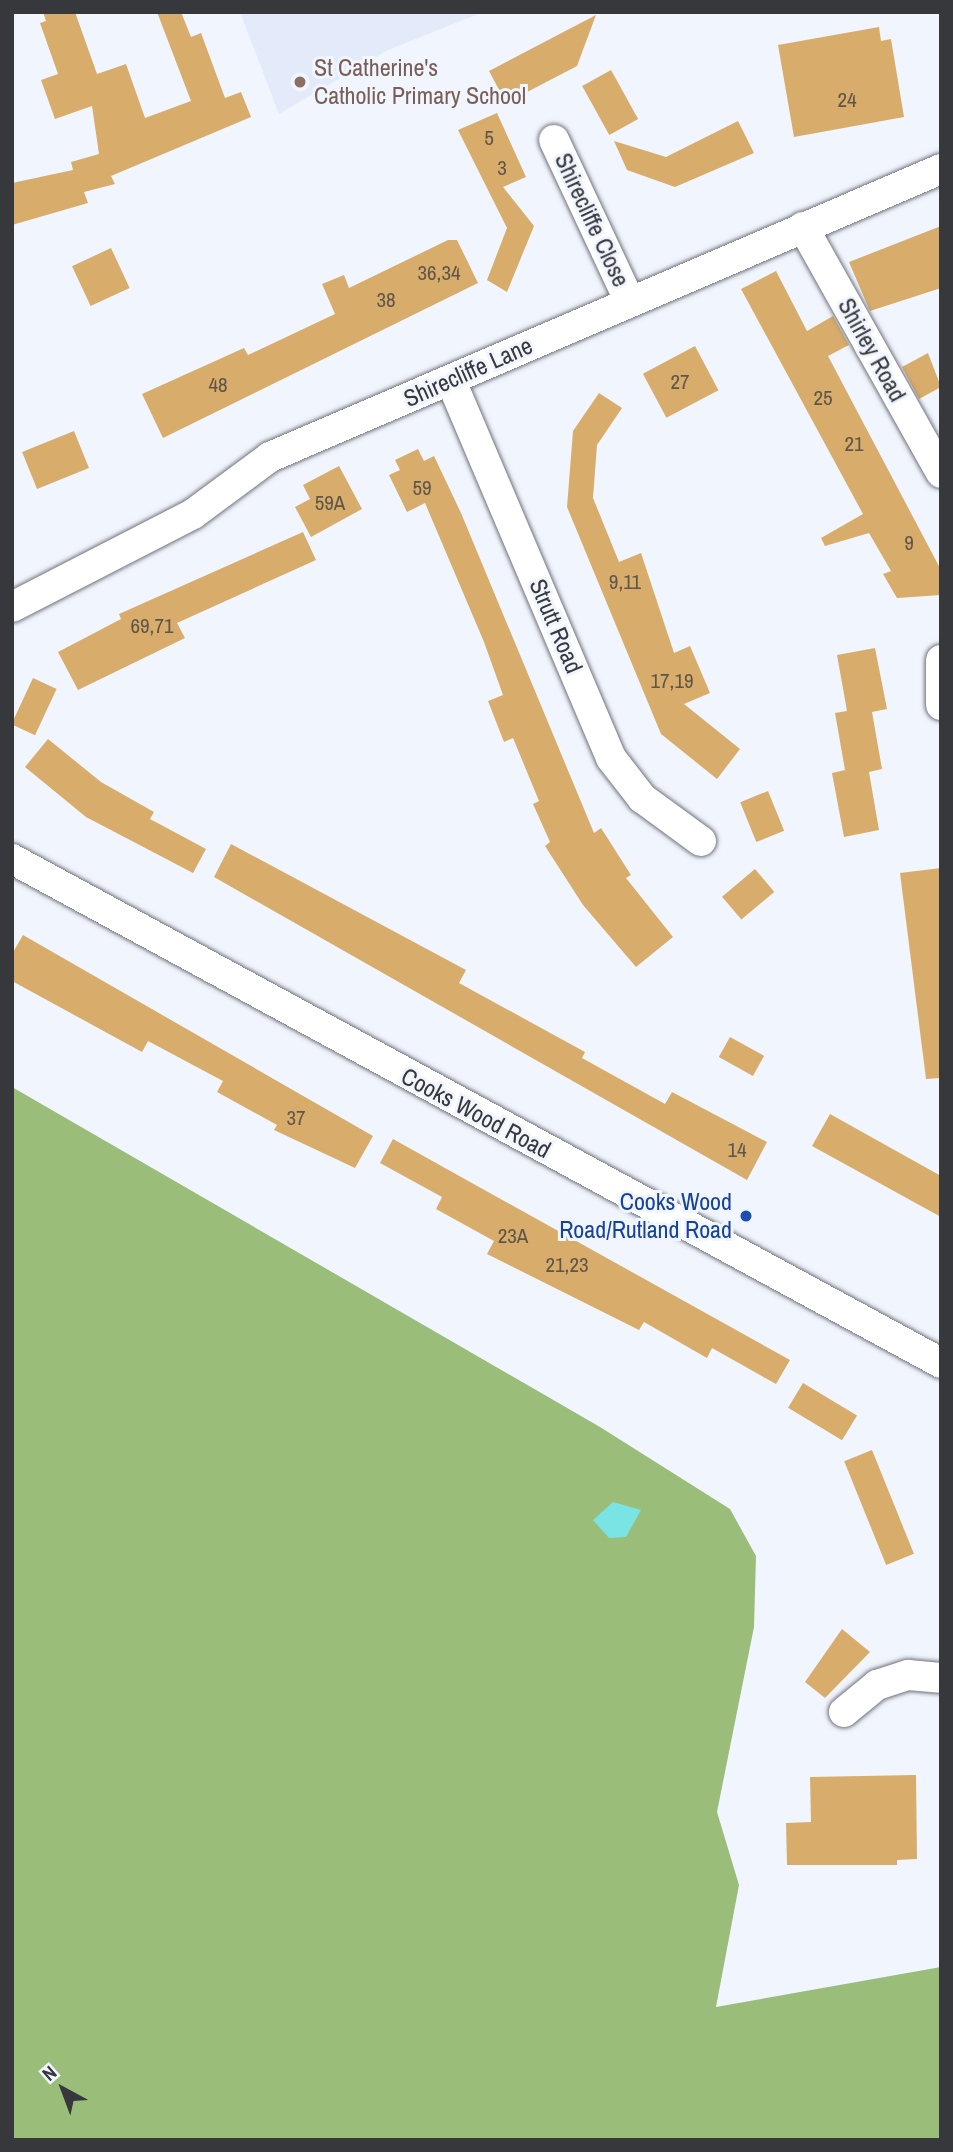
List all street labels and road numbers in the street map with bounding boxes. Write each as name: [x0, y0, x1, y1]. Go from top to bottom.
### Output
street label: Shirecliffe Close: [549, 149, 635, 291]
street label: Shirley Road: [832, 293, 912, 407]
street label: Shirecliffe Lane: [399, 331, 537, 413]
street label: Strutt Road: [523, 575, 589, 677]
street label: Cooks Wood Road: [396, 1062, 556, 1164]

